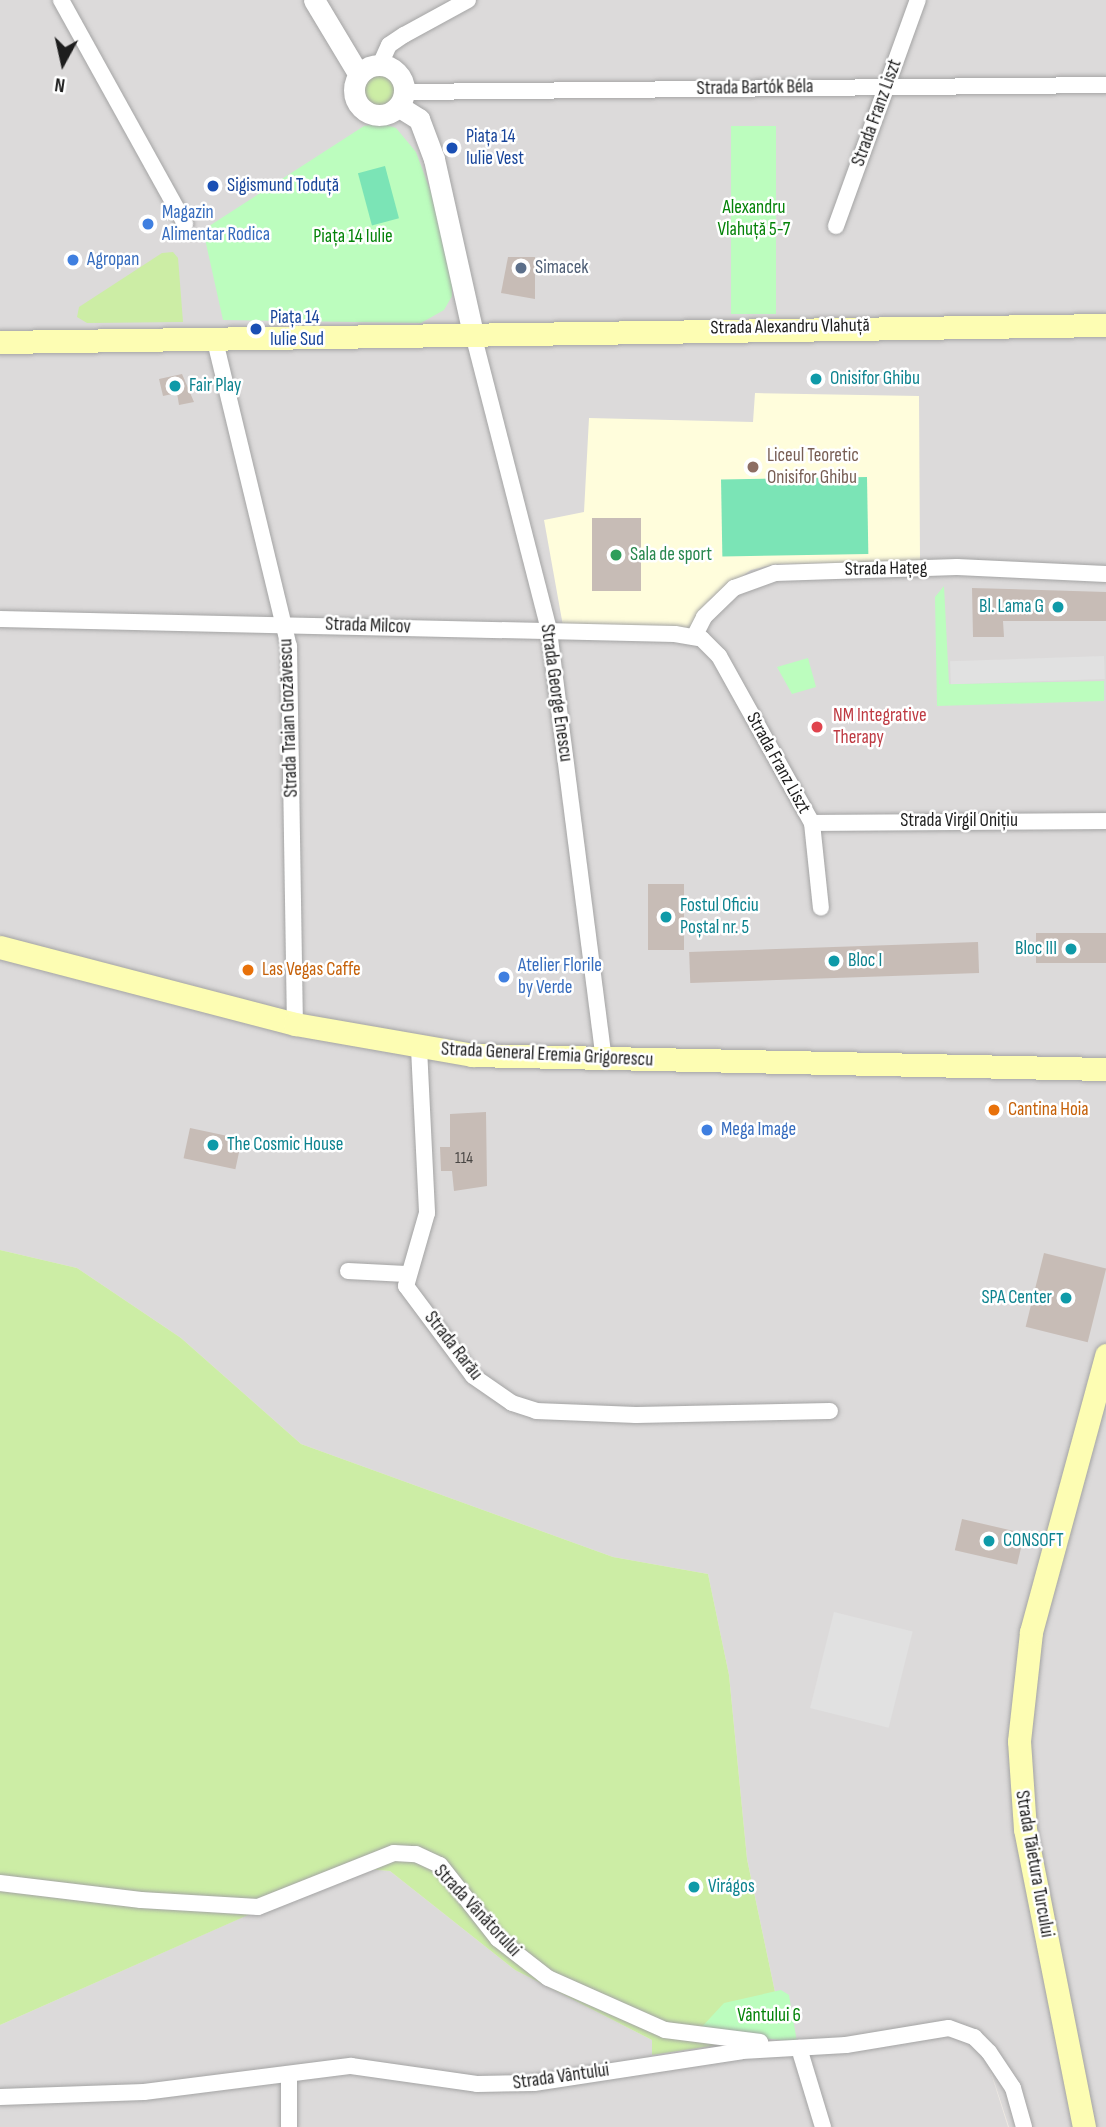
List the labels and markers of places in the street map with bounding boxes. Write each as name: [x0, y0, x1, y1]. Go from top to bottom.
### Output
place label: Piața 14 Iulie Vest: [466, 126, 524, 170]
marker: Piața 14 Iulie Vest: [444, 140, 460, 156]
place label: Sigismund Toduță: [227, 175, 339, 197]
marker: Sigismund Toduță: [205, 178, 221, 194]
place label: Magazin Alimentar Rodica: [162, 202, 270, 246]
marker: Magazin Alimentar Rodica: [140, 216, 156, 232]
place label: Agropan: [87, 249, 139, 271]
marker: Agropan: [65, 252, 81, 268]
place label: Simacek: [535, 257, 589, 279]
marker: Simacek: [513, 260, 529, 276]
place label: Piața 14 Iulie Sud: [270, 307, 324, 351]
marker: Piața 14 Iulie Sud: [248, 321, 264, 337]
place label: Onisifor Ghibu: [830, 368, 920, 390]
marker: Onisifor Ghibu: [808, 371, 824, 387]
place label: Fair Play: [189, 375, 241, 397]
marker: Fair Play: [167, 378, 183, 394]
place label: Liceul Teoretic Onisifor Ghibu: [767, 445, 859, 489]
marker: Liceul Teoretic Onisifor Ghibu: [745, 459, 761, 475]
place label: Sala de sport: [630, 544, 712, 566]
marker: Sala de sport: [608, 547, 624, 563]
place label: Bl. Lama G: [979, 596, 1044, 618]
marker: Bl. Lama G: [1050, 599, 1066, 615]
place label: NM Integrative Therapy: [833, 705, 927, 749]
marker: NM Integrative Therapy: [807, 717, 827, 737]
place label: Fostul Oficiu Poștal nr. 5: [680, 895, 759, 939]
marker: Fostul Oficiu Poștal nr. 5: [658, 909, 674, 925]
place label: Bloc III: [1015, 938, 1057, 960]
marker: Bloc III: [1063, 941, 1079, 957]
place label: Bloc I: [848, 950, 882, 972]
marker: Bloc I: [826, 953, 842, 969]
place label: Atelier Florile by Verde: [518, 955, 602, 999]
place label: Las Vegas Caffe: [262, 959, 361, 981]
marker: Las Vegas Caffe: [240, 962, 256, 978]
marker: Atelier Florile by Verde: [496, 969, 512, 985]
place label: Cantina Hoia: [1008, 1099, 1089, 1121]
marker: Cantina Hoia: [986, 1102, 1002, 1118]
place label: Mega Image: [721, 1119, 796, 1141]
marker: Mega Image: [699, 1122, 715, 1138]
place label: The Cosmic House: [227, 1134, 343, 1156]
marker: The Cosmic House: [205, 1137, 221, 1153]
place label: SPA Center: [981, 1287, 1052, 1309]
marker: SPA Center: [1058, 1290, 1074, 1306]
place label: CONSOFT: [1003, 1530, 1064, 1552]
marker: CONSOFT: [981, 1533, 997, 1549]
place label: Virágos: [708, 1876, 755, 1898]
marker: Virágos: [686, 1879, 702, 1895]

